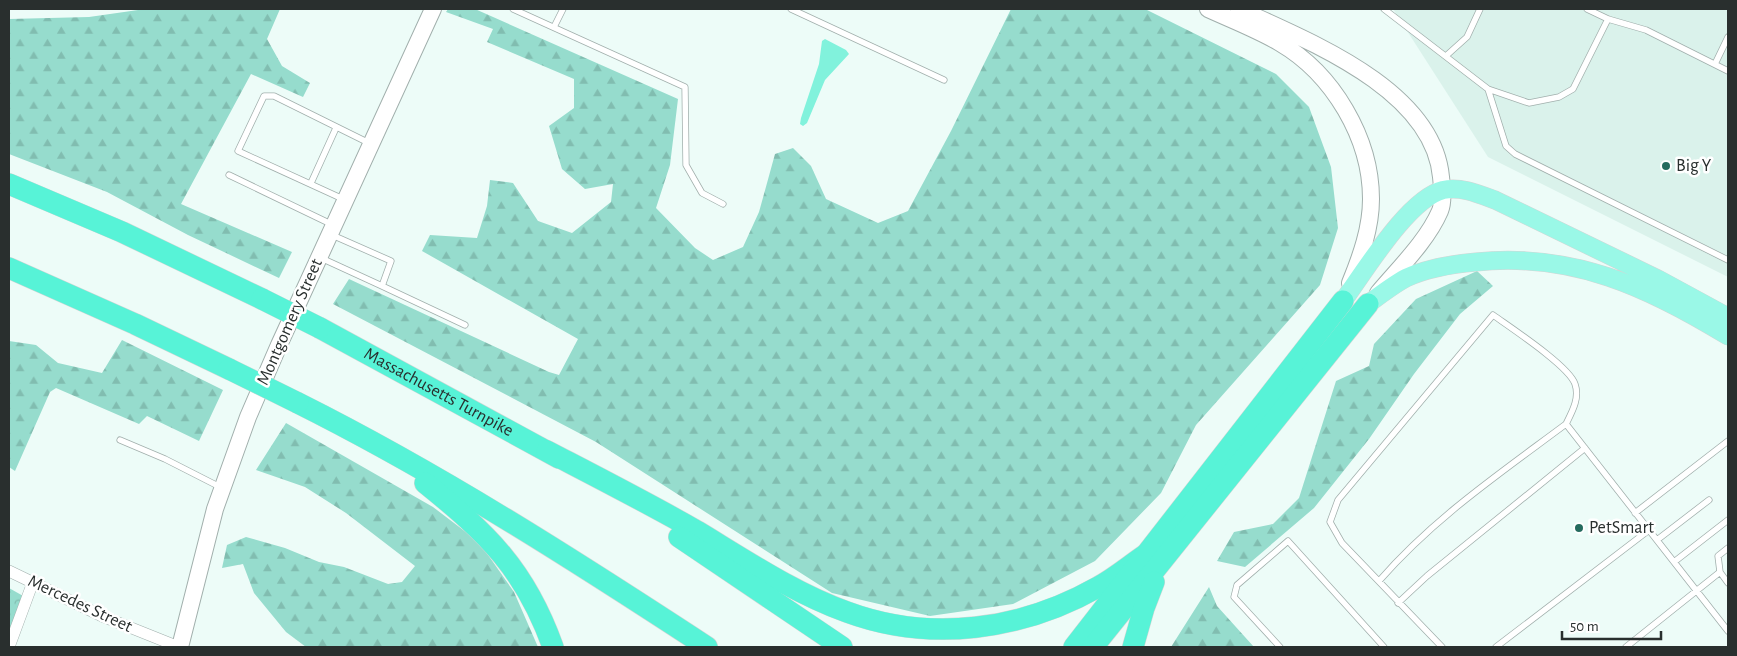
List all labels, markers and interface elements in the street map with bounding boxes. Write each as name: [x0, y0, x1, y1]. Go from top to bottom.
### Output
place label: Big Y: [1676, 157, 1712, 175]
marker: Big Y: [1660, 160, 1672, 172]
street label: Montgomery Street: [254, 256, 326, 388]
street label: Massachusetts Turnpike: [361, 345, 516, 440]
place label: PetSmart: [1589, 519, 1654, 537]
marker: PetSmart: [1573, 522, 1585, 534]
street label: Mercedes Street: [25, 572, 135, 636]
scale bar: [1562, 608, 1661, 640]
text: 50 m: [1570, 619, 1599, 634]

